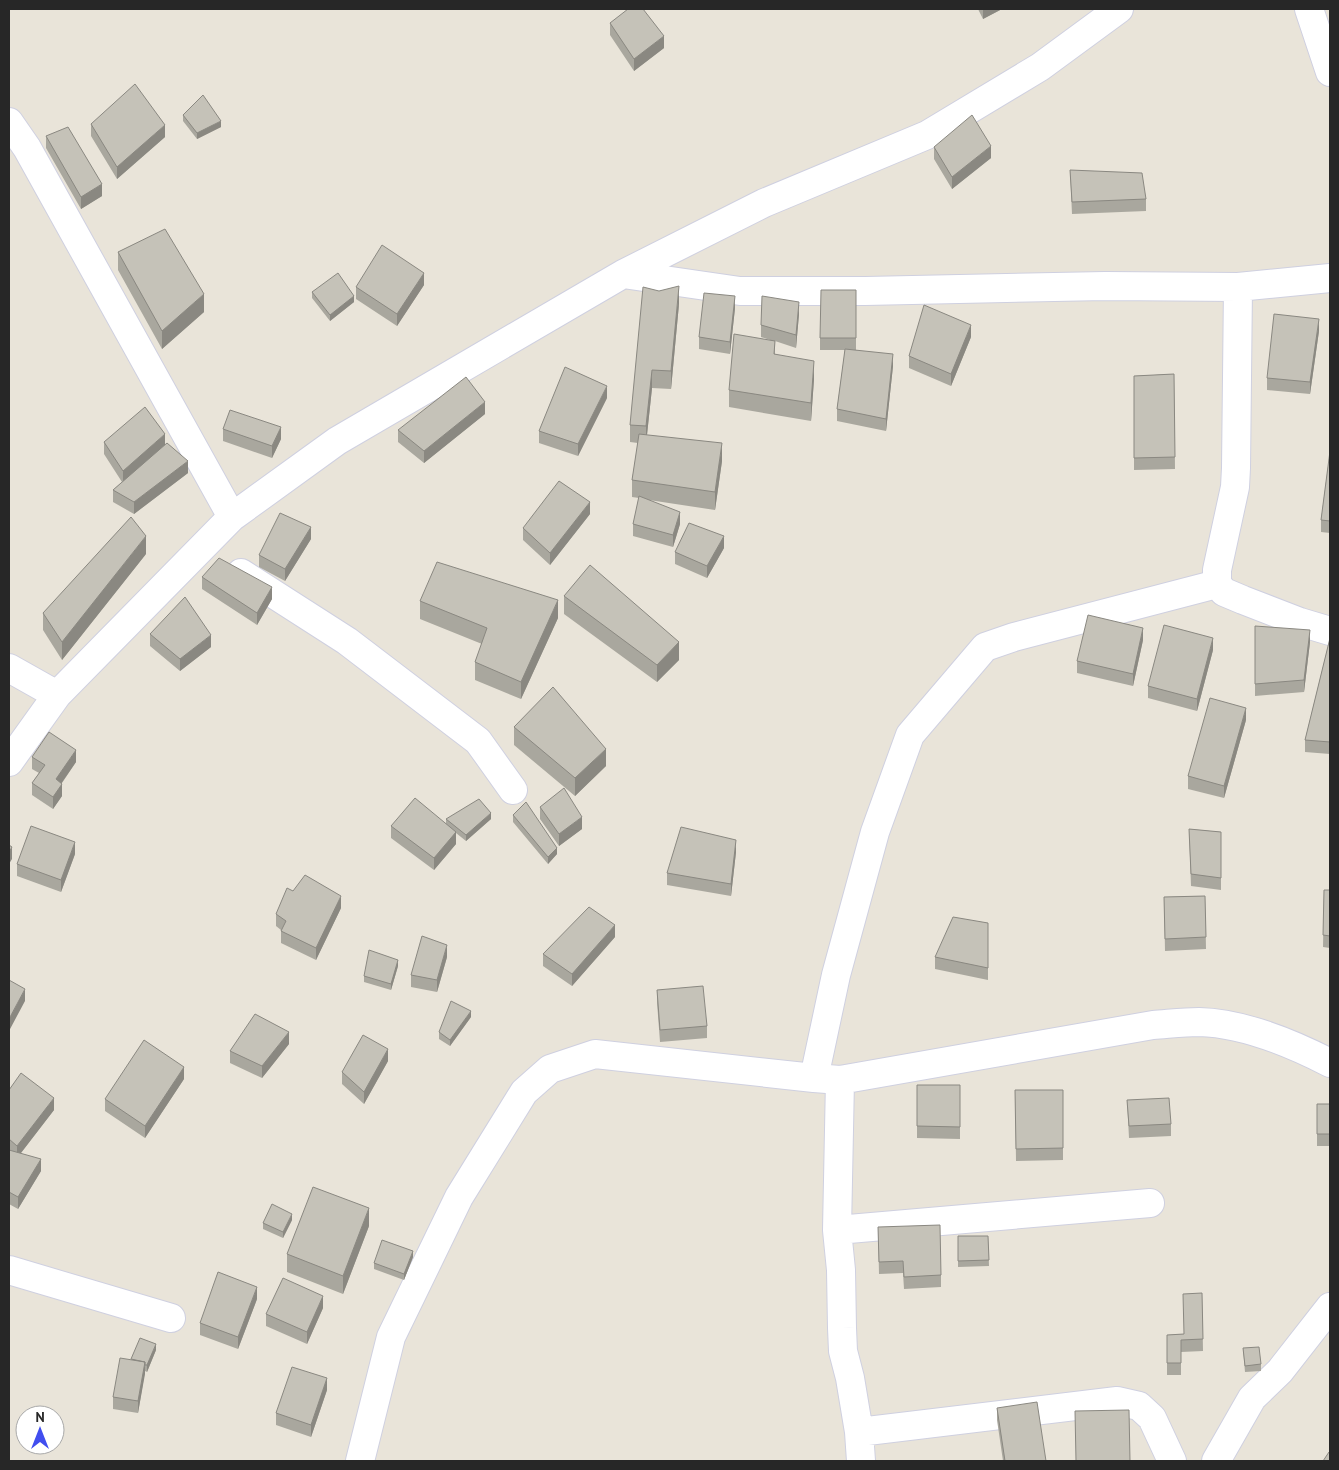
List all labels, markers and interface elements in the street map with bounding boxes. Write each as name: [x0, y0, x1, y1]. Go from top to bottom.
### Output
north arrow: [15, 1405, 65, 1455]
text: N: [35, 1408, 45, 1426]

